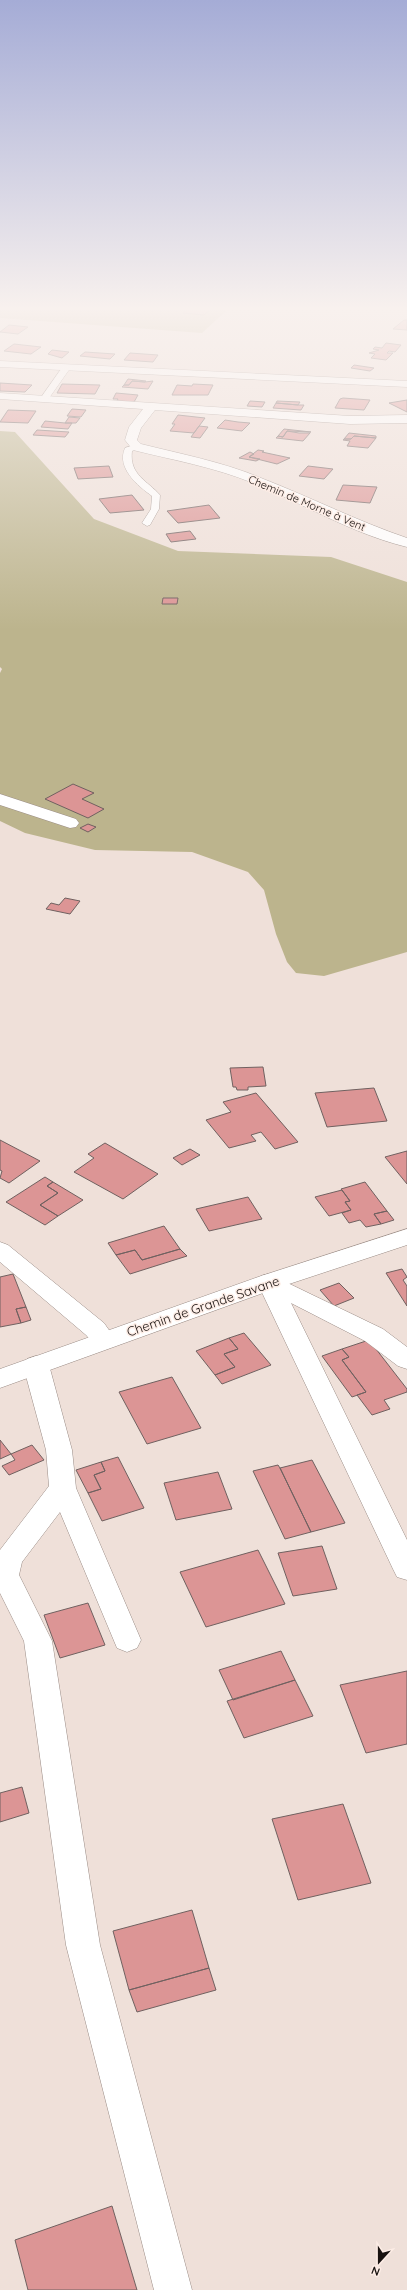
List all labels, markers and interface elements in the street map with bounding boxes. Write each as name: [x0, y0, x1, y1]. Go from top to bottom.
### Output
street label: Chemin de Morne à Vent: [246, 472, 368, 534]
street label: Chemin de Grande Savane: [125, 1272, 281, 1340]
north arrow: [359, 2242, 399, 2282]
text: N: [369, 2263, 382, 2279]

